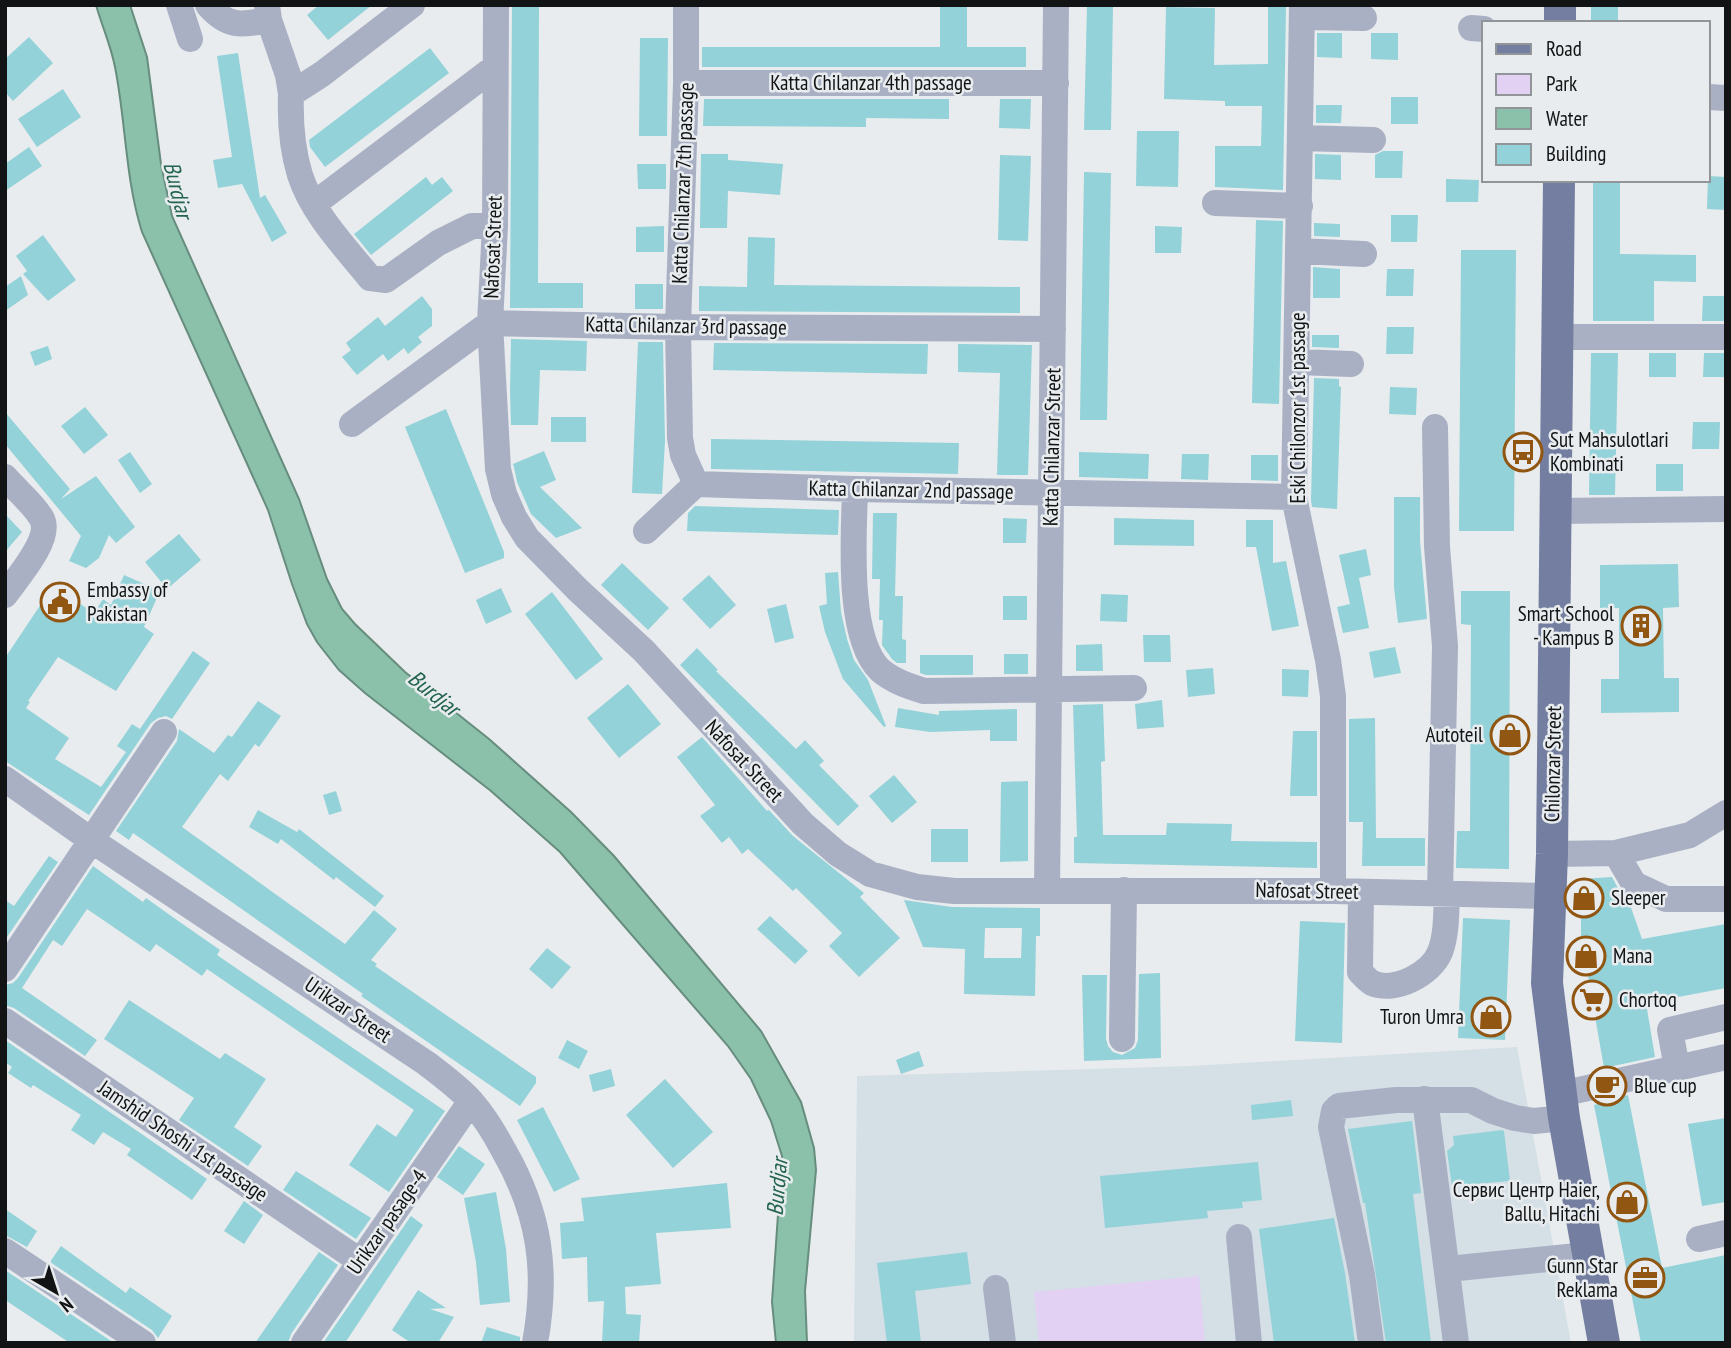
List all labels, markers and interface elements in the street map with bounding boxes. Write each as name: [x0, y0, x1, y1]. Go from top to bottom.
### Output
legend: [1482, 21, 1710, 182]
text: Road: [1546, 35, 1582, 62]
street label: Katta Chilanzar 4th passage: [770, 69, 972, 96]
text: Park: [1546, 70, 1577, 97]
street label: Katta Chilanzar 7th passage: [665, 82, 700, 284]
text: Water: [1546, 105, 1588, 132]
text: Building: [1546, 140, 1606, 167]
water label: Burdjar: [157, 158, 200, 225]
street label: Nafosat Street: [477, 195, 508, 299]
street label: Katta Chilanzar 3rd passage: [585, 310, 787, 341]
street label: Eski Chilonzor 1st passage: [1284, 312, 1311, 504]
street label: Katta Chilanzar Street: [1037, 367, 1066, 526]
place label: Sut Mahsulotlari Kombinati: [1550, 426, 1669, 477]
bus stop icon: Sut Mahsulotlari Kombinati: [1502, 431, 1544, 473]
street label: Katta Chilanzar 2nd passage: [808, 474, 1014, 505]
place label: Embassy of Pakistan: [87, 576, 168, 627]
public building icon: Embassy of Pakistan: [39, 581, 81, 623]
place label: Smart School - Kampus B: [1518, 600, 1614, 651]
building icon: Smart School - Kampus B: [1620, 605, 1662, 647]
water label: Burdjar: [403, 663, 469, 724]
street label: Chilonzar Street: [1538, 705, 1567, 822]
street label: Nafosat Street: [699, 714, 790, 808]
shop icon: Autoteil: [1489, 714, 1531, 756]
place label: Autoteil: [1426, 721, 1483, 748]
street label: Nafosat Street: [1255, 876, 1359, 905]
shop icon: Sleeper: [1563, 877, 1605, 919]
place label: Sleeper: [1611, 884, 1666, 911]
shop icon: Mana: [1565, 935, 1607, 977]
place label: Mana: [1613, 942, 1652, 969]
street label: Urikzar Street: [300, 971, 397, 1049]
supermarket icon: Chortoq: [1571, 979, 1613, 1021]
place label: Chortoq: [1619, 986, 1677, 1013]
shop icon: Turon Umra: [1470, 996, 1512, 1038]
place label: Turon Umra: [1380, 1003, 1464, 1030]
cafe icon: Blue cup: [1586, 1065, 1628, 1107]
place label: Blue cup: [1634, 1072, 1697, 1099]
street label: Jamshid Shoshi 1st passage: [92, 1073, 273, 1207]
water label: Burdjar: [760, 1153, 794, 1217]
street label: Urikzar pasage-4: [341, 1164, 433, 1279]
place label: Сервис Центр Haier, Ballu, Hitachi: [1453, 1176, 1600, 1227]
shop icon: Сервис Центр Haier, Ballu, Hitachi: [1606, 1181, 1648, 1223]
place label: Gunn Star Reklama: [1547, 1252, 1618, 1303]
north arrow: [21, 1257, 91, 1327]
office icon: Gunn Star Reklama: [1624, 1257, 1666, 1299]
text: N: [55, 1293, 78, 1318]

